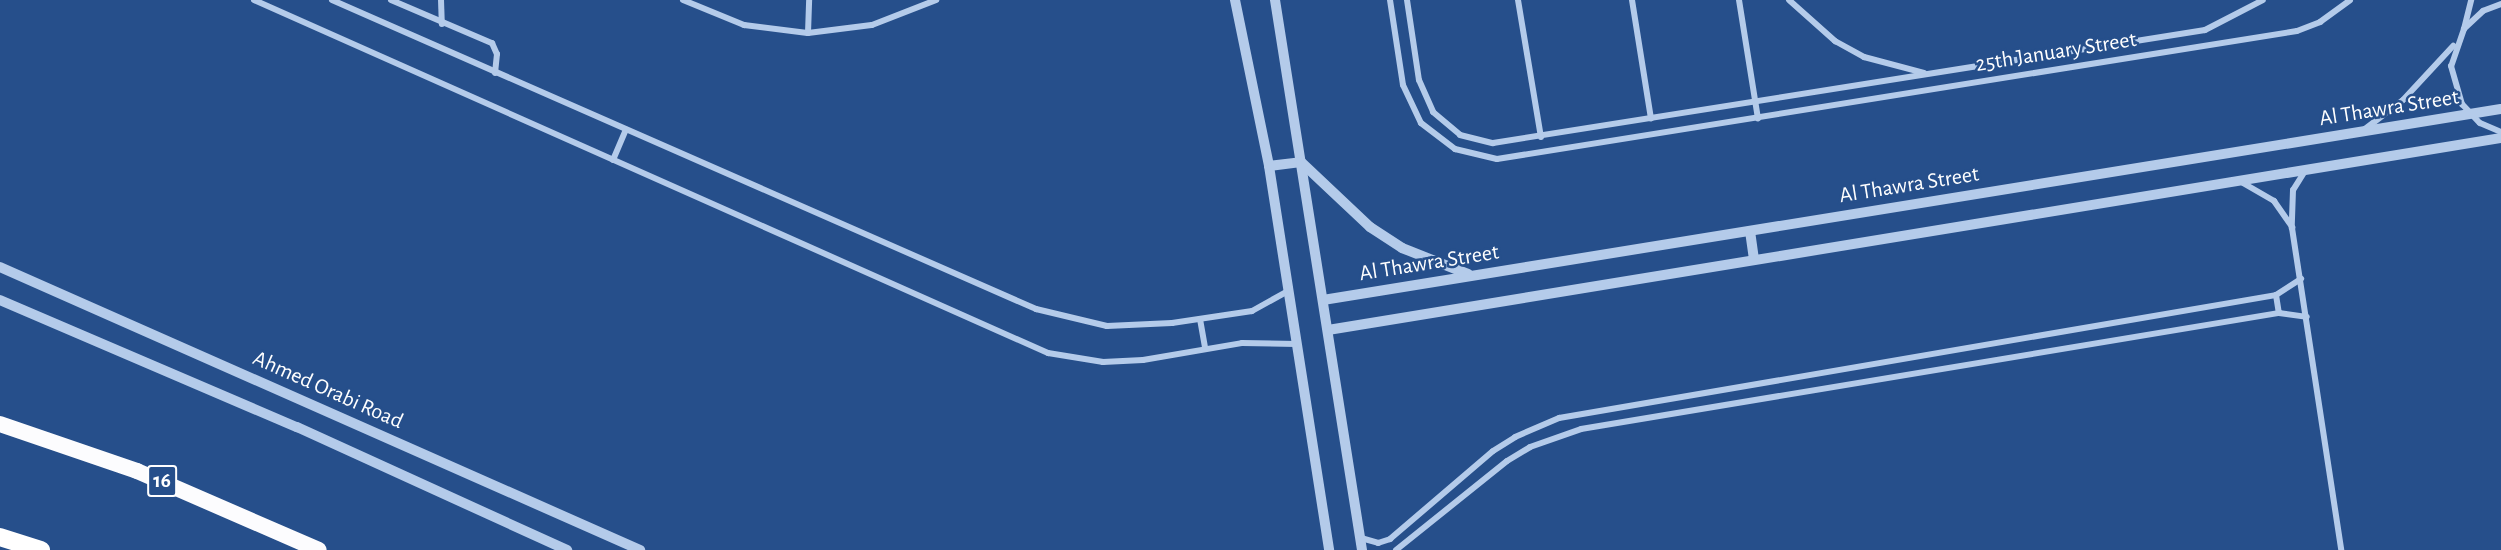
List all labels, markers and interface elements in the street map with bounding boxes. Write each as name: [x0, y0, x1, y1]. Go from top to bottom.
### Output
street label: 25th January Street: [1974, 26, 2138, 78]
street label: Al Thawra Street: [2317, 84, 2461, 132]
street label: Al Thawra Street: [1837, 161, 1981, 209]
street label: Al Thawra Street: [1357, 239, 1501, 287]
street label: Ahmed Orabi Road: [249, 345, 407, 435]
road number: 16: [147, 463, 177, 499]

